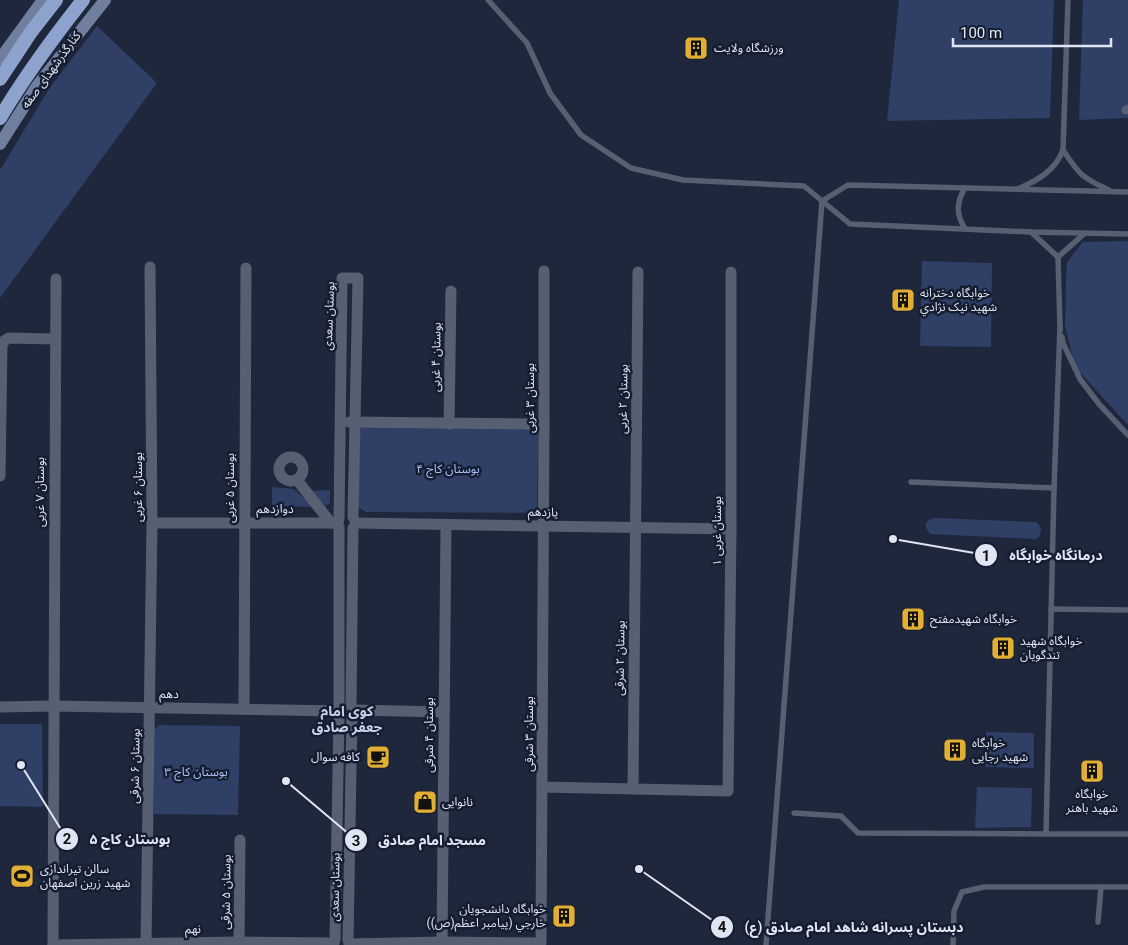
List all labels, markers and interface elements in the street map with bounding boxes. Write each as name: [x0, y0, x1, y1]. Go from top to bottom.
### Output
scale bar: [953, 15, 1110, 47]
text: 100 m: [960, 24, 1002, 42]
street label: کنارگذرشهدای صفه: [19, 28, 84, 111]
building icon: ورزشگاه ولایت: [683, 35, 709, 61]
place label: ورزشگاه ولایت: [714, 41, 784, 55]
street label: بوستان سعدی: [321, 281, 337, 351]
place label: خوابگاه دخترانه شهيد نيک نژادي: [920, 286, 997, 317]
building icon: خوابگاه دخترانه شهيد نيک نژادي: [890, 287, 916, 313]
street label: بوستان ۴ غربی: [428, 322, 444, 392]
street label: بوستان ۳ غربی: [523, 363, 537, 433]
street label: بوستان ۲ غربی: [615, 364, 631, 434]
street label: بوستان ۶ غربی: [131, 452, 145, 522]
street label: بوستان ۵ غربی: [223, 453, 237, 523]
street label: بوستان ۷ غربی: [33, 457, 47, 527]
park label: بوستان کاج ۴: [416, 462, 480, 478]
street label: بوستان غربی ۱: [710, 496, 724, 566]
street label: دوازدهم: [256, 502, 294, 518]
street label: یازدهم: [528, 505, 558, 521]
callout: درمانگاه خوابگاه: [974, 541, 1113, 570]
text: 1: [982, 547, 990, 565]
text: درمانگاه خوابگاه: [1009, 547, 1103, 564]
building icon: خوابگاه شهیدمفتح: [900, 606, 926, 632]
place label: خوابگاه شهیدمفتح: [930, 612, 1017, 628]
street label: بوستان ۲ شرقی: [612, 620, 628, 696]
place label: خوابگاه شهید تندگویان: [1020, 634, 1083, 662]
building icon: خوابگاه شهید تندگویان: [990, 635, 1016, 661]
street label: دهم: [159, 687, 179, 703]
street label: بوستان ۳ شرقی: [522, 696, 536, 772]
street label: بوستان ۴ شرقی: [422, 697, 436, 773]
district label: کوی امام جعفر صادق: [312, 703, 383, 736]
street label: بوستان ۶ شرقی: [127, 728, 143, 804]
place label: خوابگاه شهید رجایی: [972, 736, 1028, 764]
building icon: خوابگاه شهید رجایی: [942, 737, 968, 763]
cafe icon: کافه سوال: [365, 744, 391, 770]
place label: کافه سوال: [311, 750, 361, 764]
building icon: خوابگاه شهید باهنر: [1079, 758, 1105, 784]
park label: بوستان کاج ۳: [164, 765, 228, 781]
place label: خوابگاه شهید باهنر: [1065, 787, 1118, 815]
shop icon: نانوایی: [412, 789, 438, 815]
place label: نانوایی: [442, 795, 473, 809]
callout: بوستان کاج ۵: [54, 824, 180, 853]
callout: مسجد امام صادق: [343, 826, 496, 855]
text: 2: [63, 830, 72, 848]
text: بوستان کاج ۵: [89, 831, 171, 850]
text: 3: [352, 832, 360, 850]
text: مسجد امام صادق: [378, 832, 486, 851]
street label: بوستان سعدی: [327, 853, 343, 921]
street label: بوستان ۵ شرقی: [218, 854, 234, 930]
place label: سالن تیراندازی شهید زرین اصفهان: [40, 862, 131, 890]
sports icon: سالن تیراندازی شهید زرین اصفهان: [9, 863, 35, 889]
place label: خوابگاه دانشجويان خارجي (پيامبر اعظم(ص)): [427, 902, 546, 933]
building icon: خوابگاه دانشجويان خارجي (پيامبر اعظم(ص)): [551, 903, 577, 929]
callout: دبستان پسرانه شاهد امام صادق (ع): [710, 912, 973, 941]
text: 4: [718, 918, 727, 936]
text: دبستان پسرانه شاهد امام صادق (ع): [745, 919, 963, 938]
street label: نهم: [185, 922, 201, 938]

